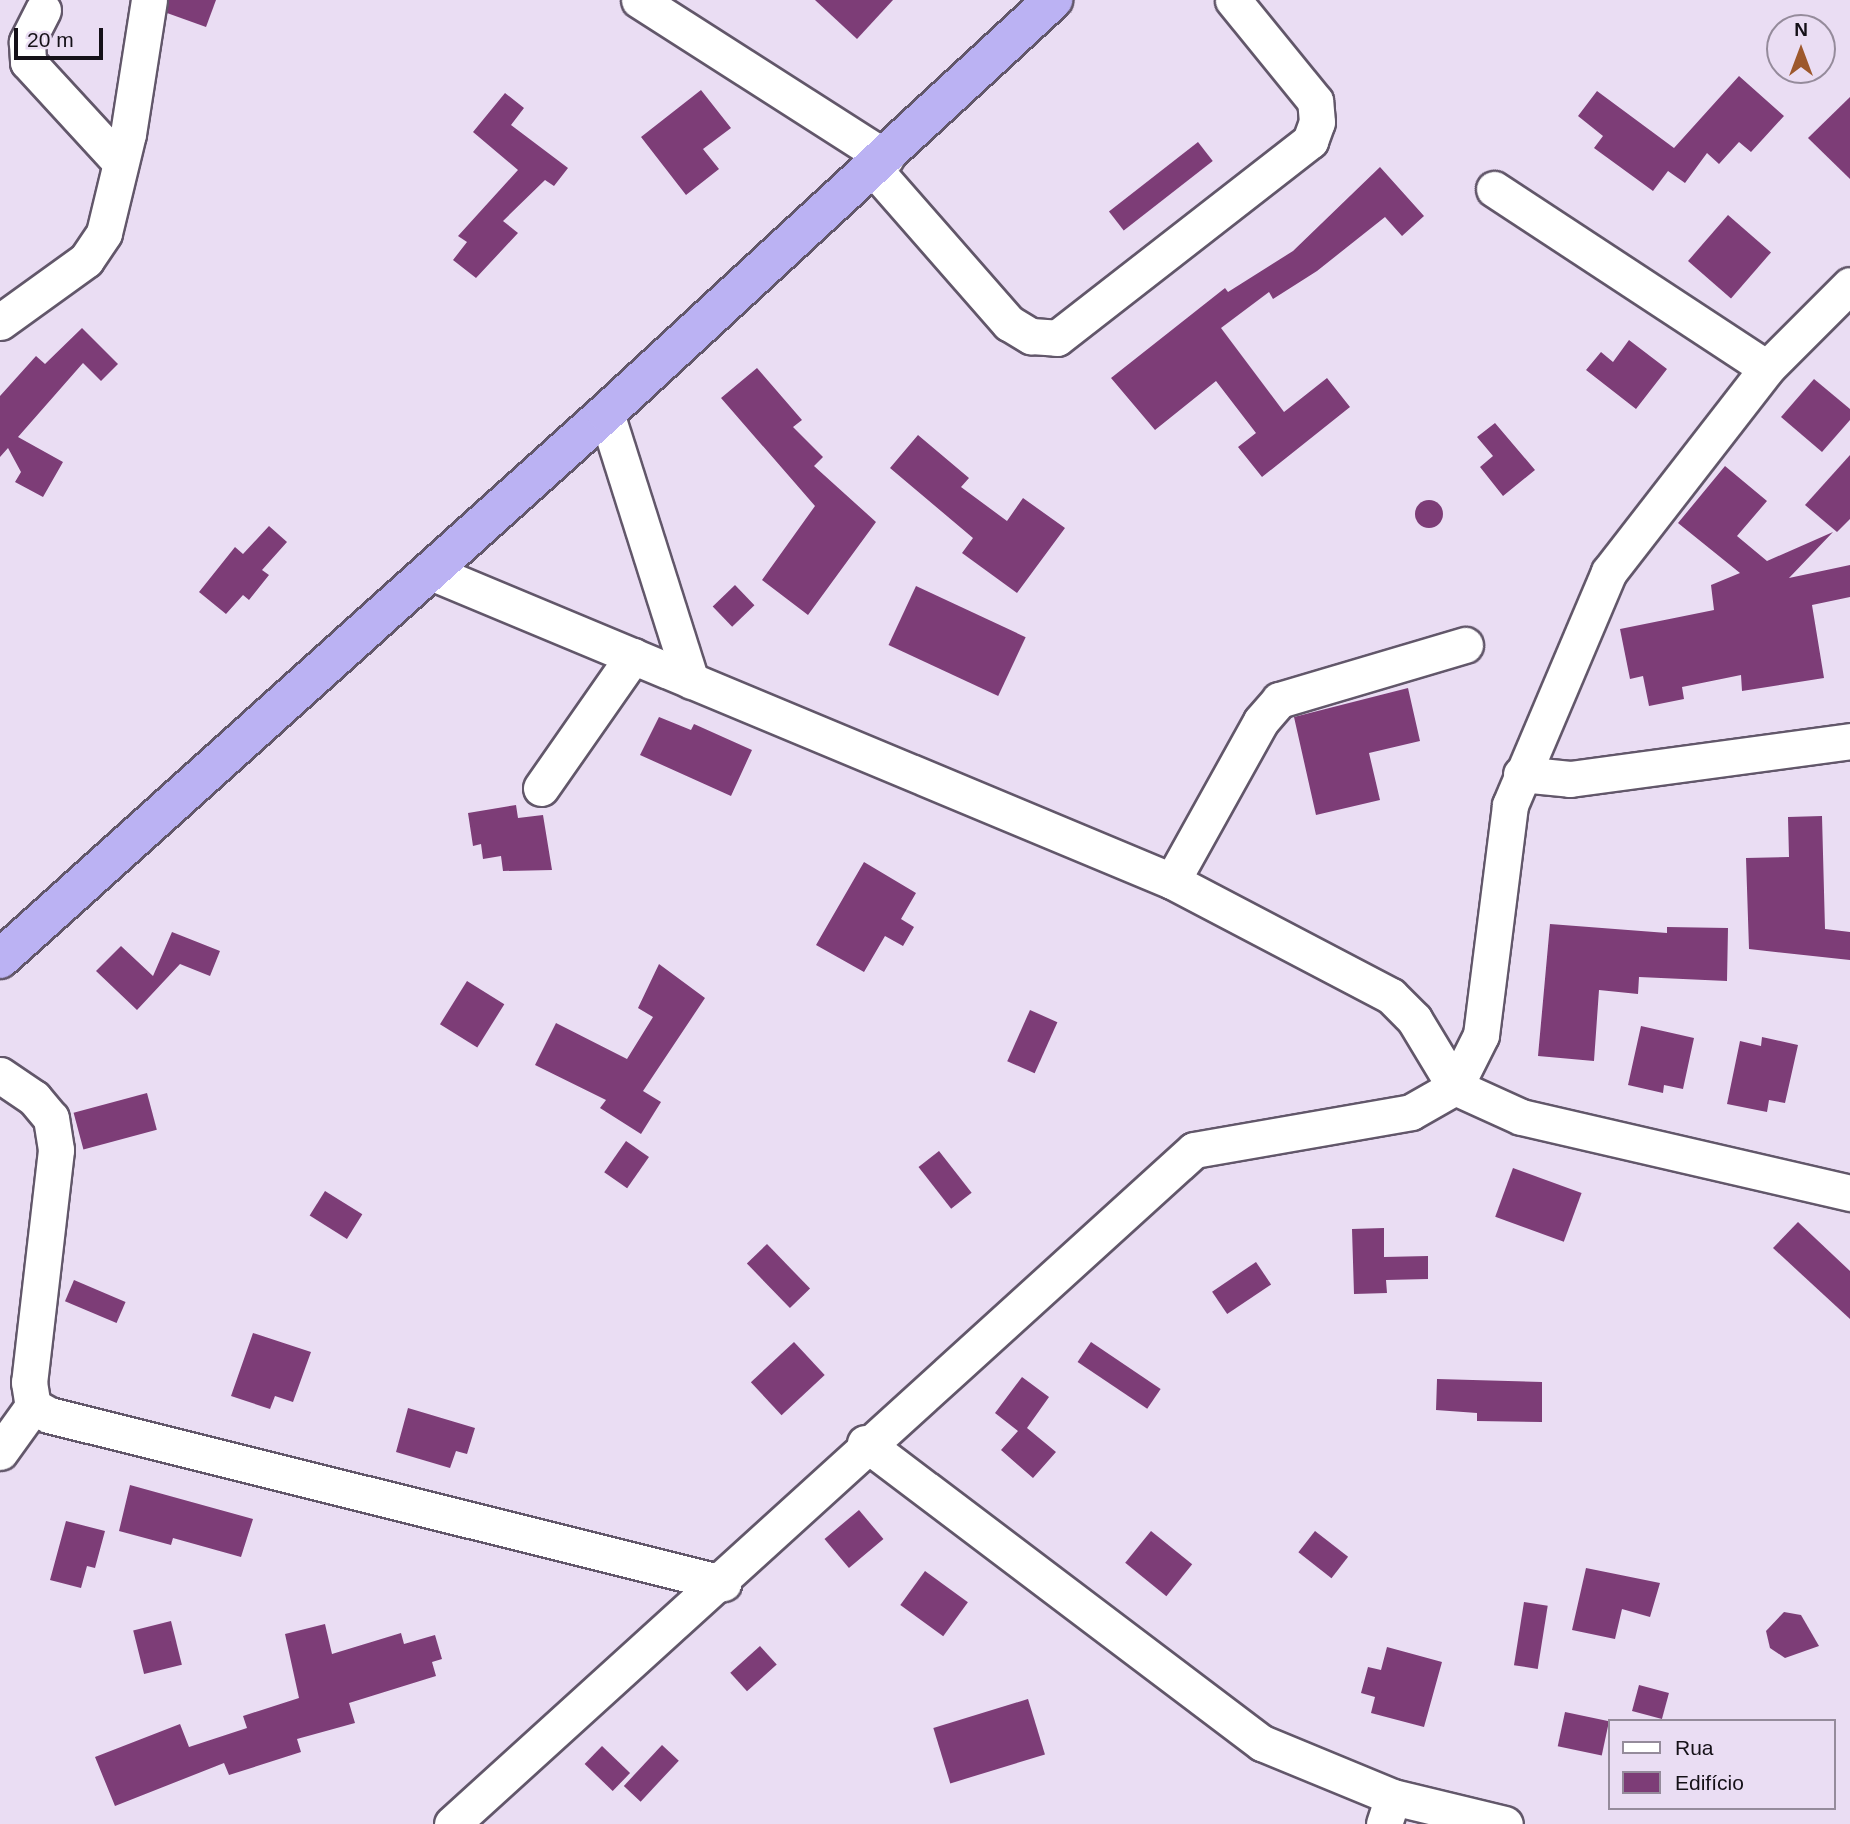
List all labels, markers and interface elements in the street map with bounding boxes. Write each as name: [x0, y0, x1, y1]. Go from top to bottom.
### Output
scale bar: [18, 14, 107, 58]
north arrow: [1766, 14, 1836, 84]
text: N: [1794, 19, 1808, 40]
text: 20 m: [27, 28, 74, 51]
legend: [1608, 1719, 1836, 1810]
text: Rua: [1675, 1736, 1714, 1759]
text: Edifício: [1675, 1771, 1744, 1794]

